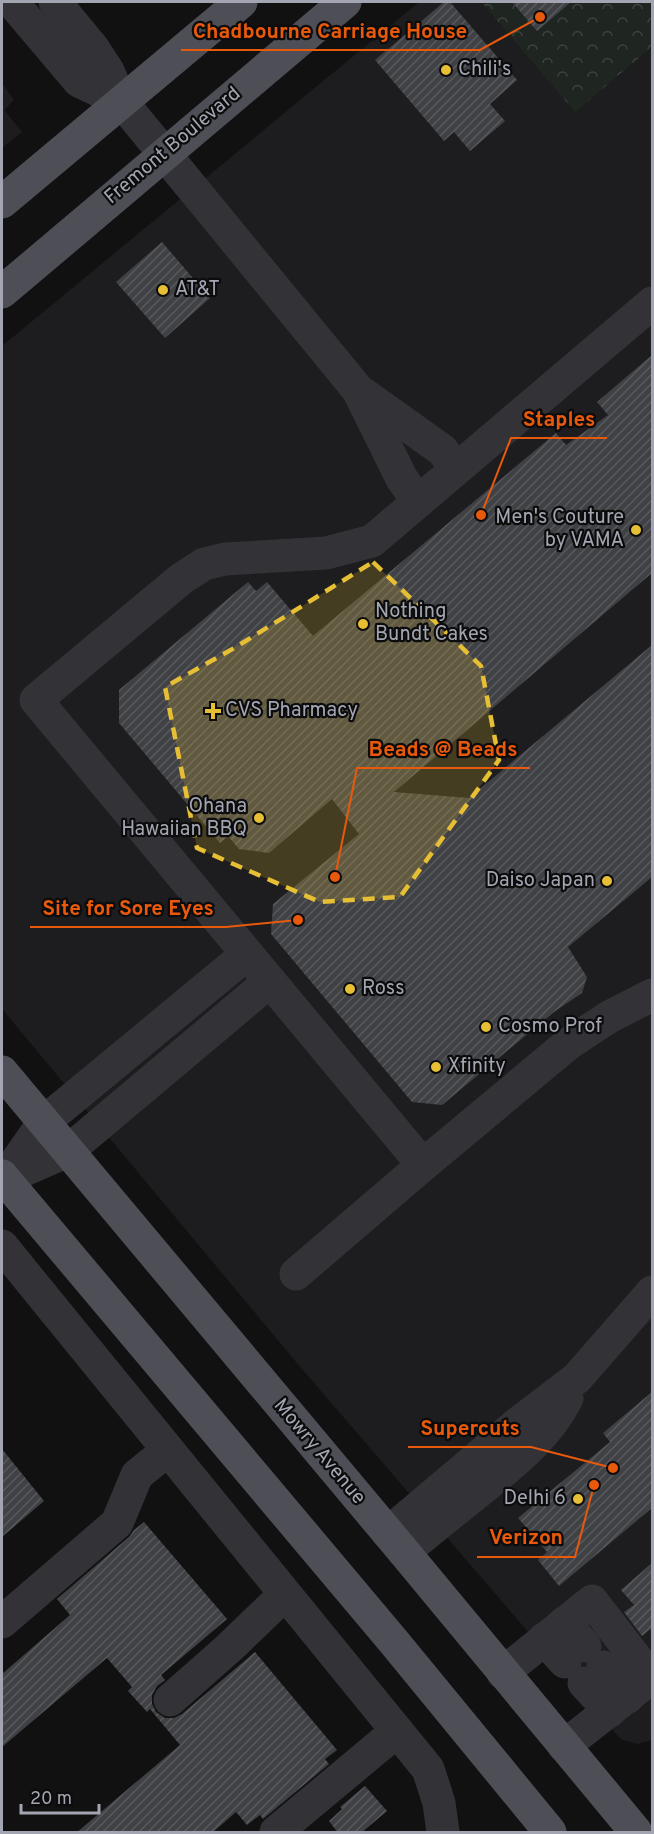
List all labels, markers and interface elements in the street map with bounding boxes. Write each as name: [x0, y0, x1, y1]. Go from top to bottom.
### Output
callout: Chadbourne Carriage House: [181, 11, 480, 50]
text: Chadbourne Carriage House: [193, 19, 467, 46]
place label: Chili's: [458, 57, 511, 83]
marker: Chili's: [439, 63, 453, 77]
street label: Fremont Boulevard: [100, 81, 246, 211]
place label: AT&T: [175, 277, 220, 303]
marker: AT&T: [156, 283, 170, 297]
callout: Staples: [511, 399, 607, 438]
text: Staples: [523, 407, 595, 434]
place label: Men's Couture by VAMA: [495, 505, 624, 554]
marker: Men's Couture by VAMA: [629, 523, 643, 537]
place label: Nothing Bundt Cakes: [375, 599, 488, 648]
marker: Nothing Bundt Cakes: [356, 617, 370, 631]
place label: CVS Pharmacy: [225, 698, 358, 724]
marker: CVS Pharmacy: [206, 704, 220, 718]
callout: Beads @ Beads: [357, 729, 530, 768]
text: Beads @ Beads: [369, 737, 517, 764]
place label: Ohana Hawaiian BBQ: [121, 794, 247, 843]
marker: Ohana Hawaiian BBQ: [252, 811, 266, 825]
place label: Daiso Japan: [486, 868, 595, 894]
marker: Daiso Japan: [600, 874, 614, 888]
callout: Site for Sore Eyes: [30, 888, 226, 927]
text: Site for Sore Eyes: [42, 896, 214, 923]
place label: Ross: [362, 976, 405, 1002]
marker: Ross: [343, 982, 357, 996]
place label: Cosmo Prof: [498, 1014, 602, 1040]
marker: Cosmo Prof: [479, 1020, 493, 1034]
place label: Xfinity: [448, 1054, 506, 1080]
marker: Xfinity: [429, 1060, 443, 1074]
street label: Mowry Avenue: [267, 1394, 371, 1510]
callout: Supercuts: [408, 1408, 531, 1447]
text: Supercuts: [420, 1416, 520, 1443]
place label: Delhi 6: [504, 1486, 566, 1512]
marker: Delhi 6: [571, 1492, 585, 1506]
callout: Verizon: [477, 1518, 575, 1557]
text: Verizon: [489, 1525, 563, 1552]
scale bar: [21, 1777, 99, 1815]
text: 20 m: [30, 1788, 72, 1811]

